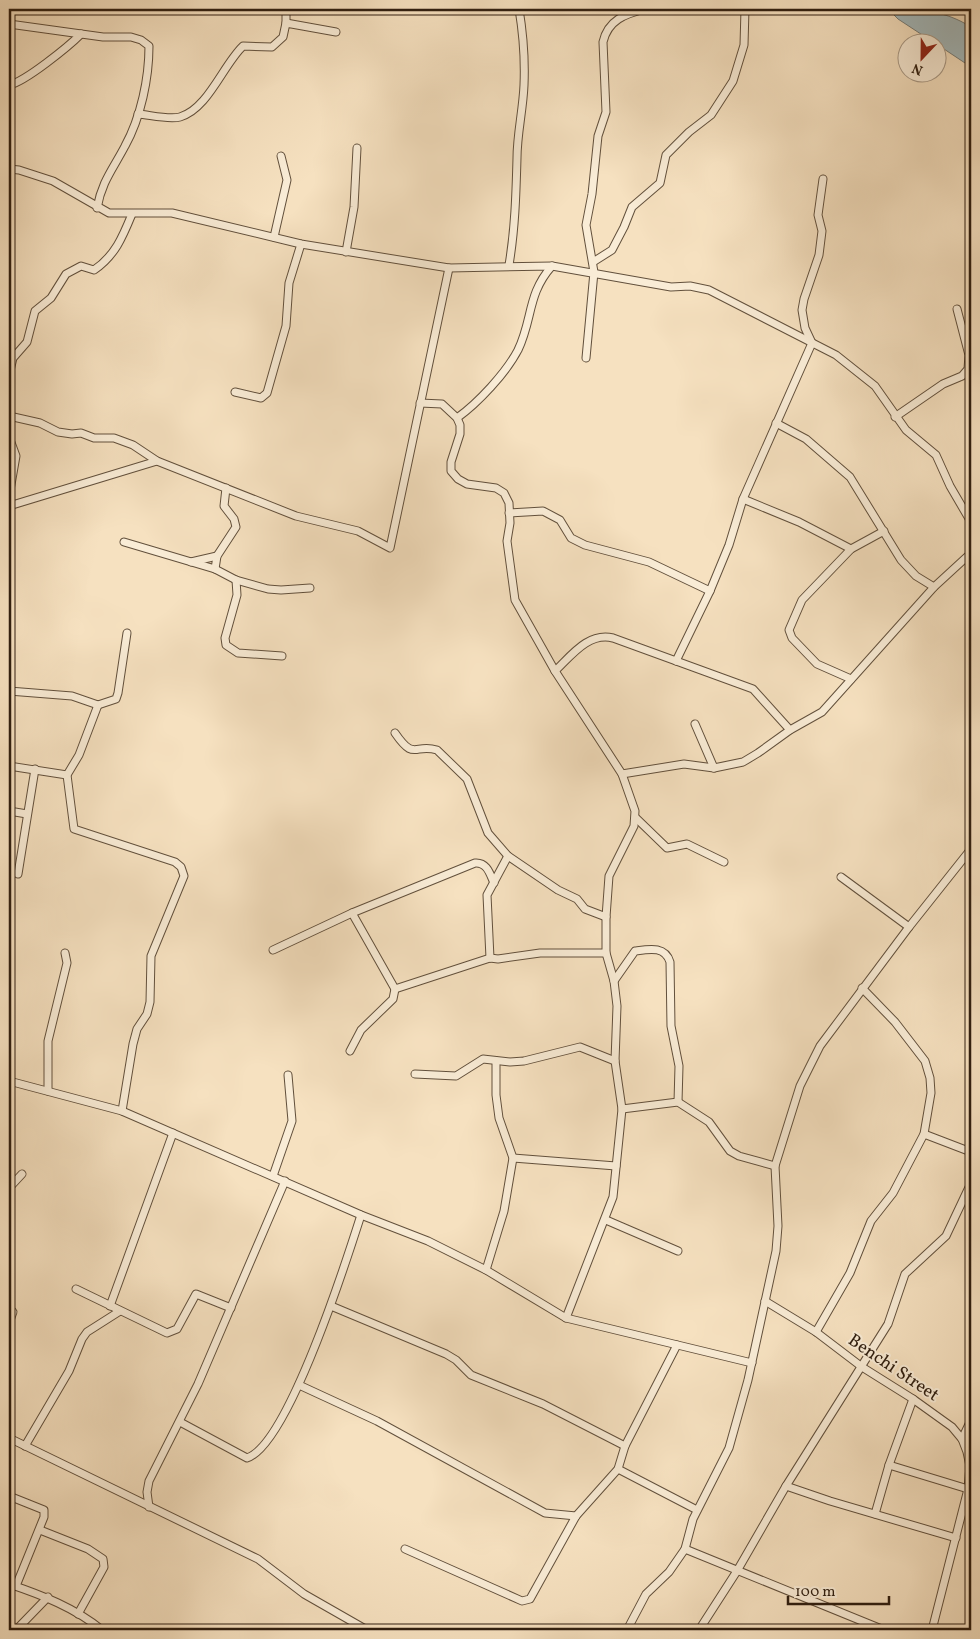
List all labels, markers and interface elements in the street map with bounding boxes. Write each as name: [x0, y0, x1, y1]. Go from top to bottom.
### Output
north arrow: [898, 32, 948, 82]
text: N: [909, 58, 926, 79]
street label: Benchi Street: [843, 1329, 944, 1408]
scale bar: [788, 1574, 889, 1606]
text: 100 m: [795, 1582, 835, 1603]

